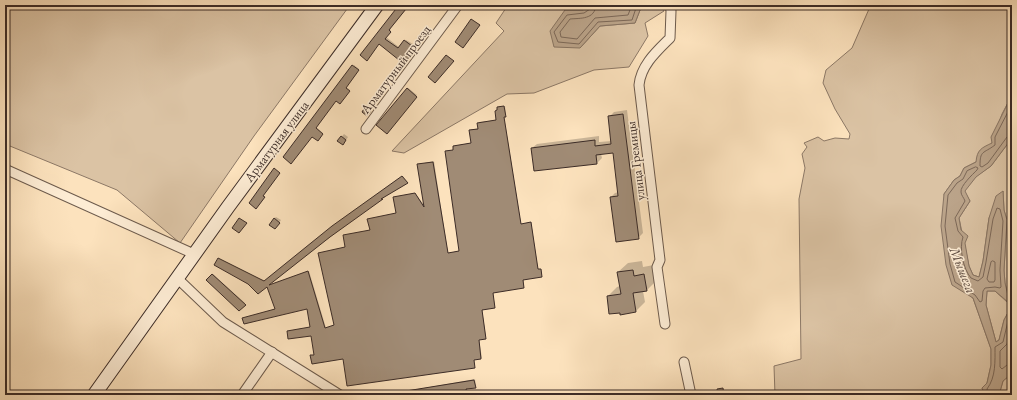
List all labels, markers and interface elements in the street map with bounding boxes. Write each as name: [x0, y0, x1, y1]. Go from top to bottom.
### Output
street label: Арматурный проезд: [356, 22, 434, 118]
street label: Арматурная улица: [240, 97, 313, 186]
street label: улица Гремицы: [622, 120, 649, 202]
water label: Мышега: [945, 243, 980, 296]

